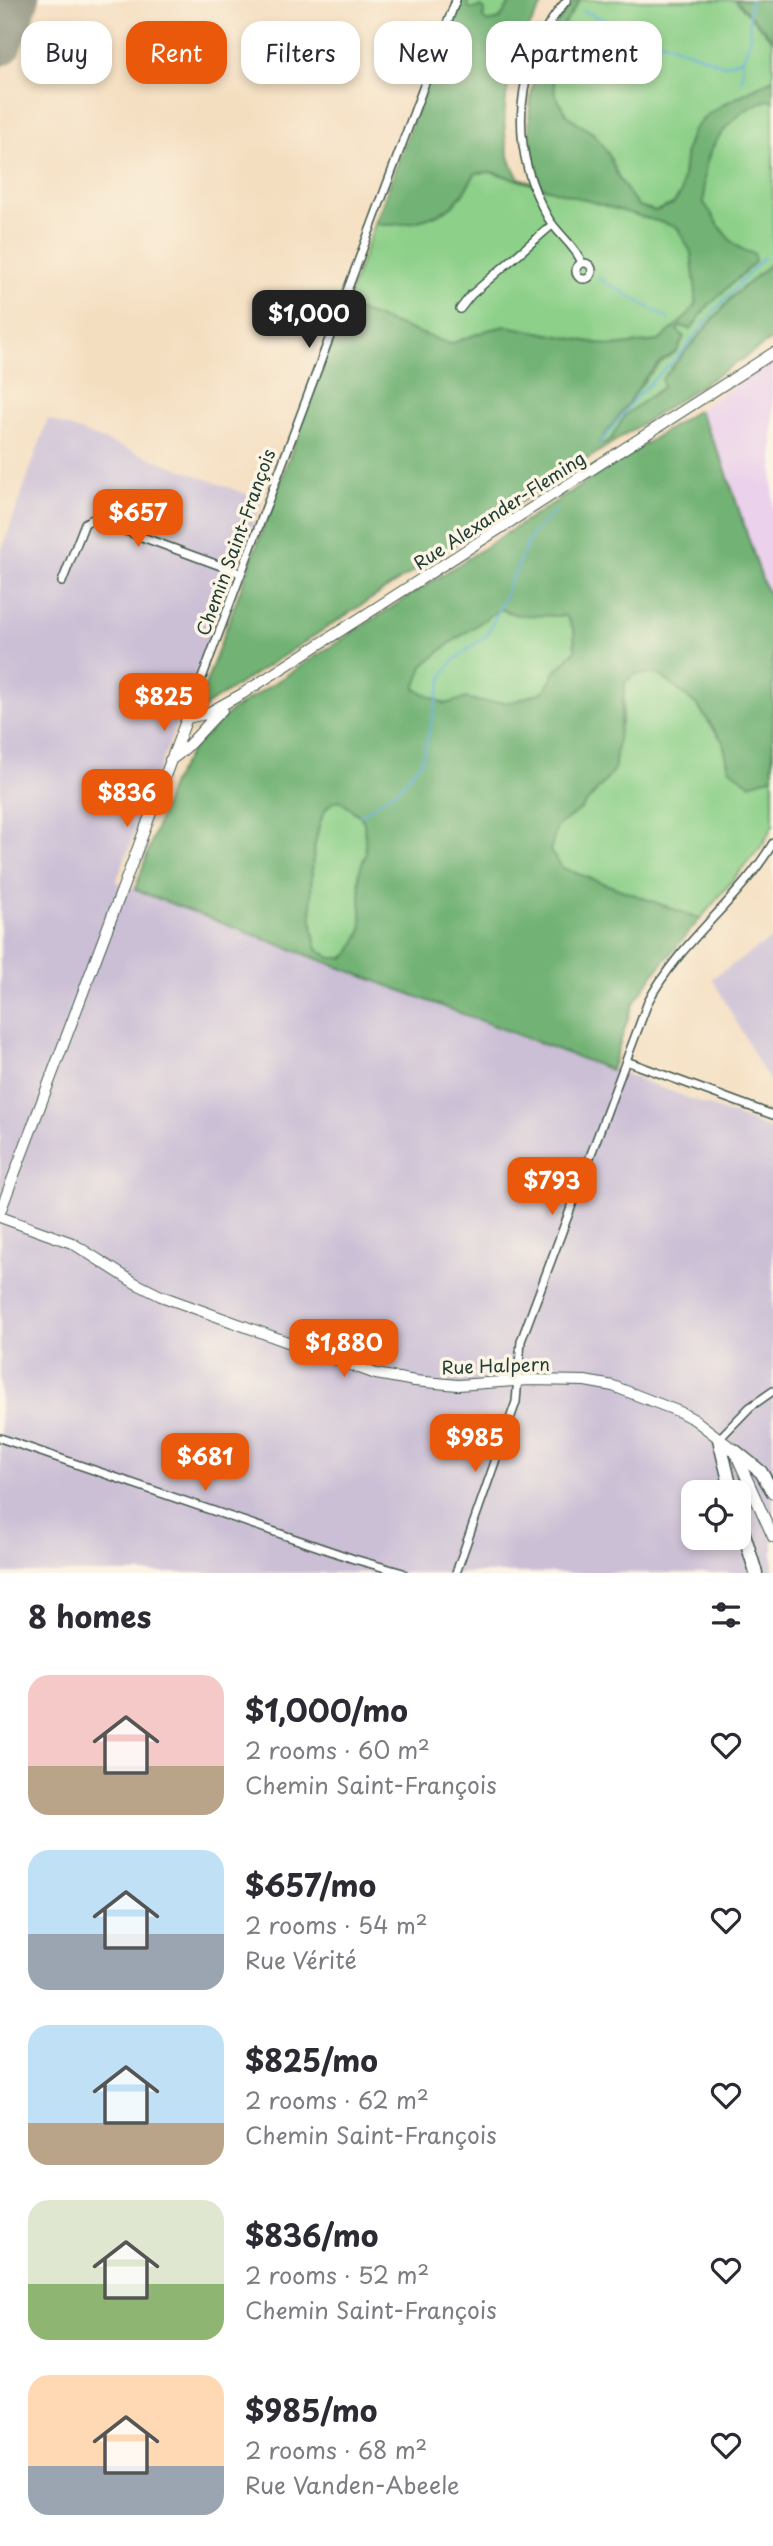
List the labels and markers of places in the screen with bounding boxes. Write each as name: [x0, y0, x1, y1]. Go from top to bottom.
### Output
pin: $1,000: [252, 290, 366, 350]
pin: $657: [97, 490, 179, 549]
pin: $825: [123, 674, 205, 733]
pin: $836: [86, 770, 168, 829]
pin: $793: [511, 1158, 593, 1217]
pin: $1,880: [287, 1320, 401, 1379]
pin: $985: [434, 1414, 516, 1474]
pin: $681: [164, 1434, 246, 1493]

